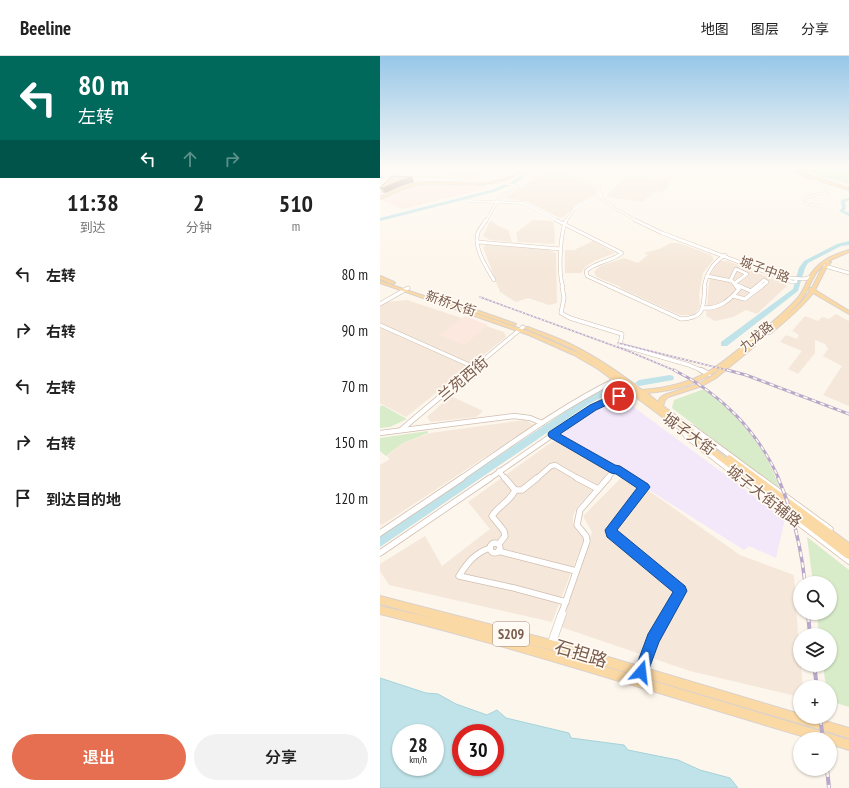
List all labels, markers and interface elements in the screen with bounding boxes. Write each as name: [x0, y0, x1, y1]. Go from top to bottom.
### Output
text: Beeline: [20, 16, 71, 40]
text: 地图: [701, 20, 729, 38]
text: 图层: [751, 20, 779, 38]
text: 分享: [801, 20, 829, 38]
text: 80 m: [78, 66, 129, 103]
icon: left: [12, 72, 64, 124]
text: 左转: [78, 105, 114, 128]
icon: left: [137, 148, 159, 170]
icon: ahead: [179, 148, 201, 170]
icon: right: [221, 148, 243, 170]
text: 11:38: [67, 187, 119, 218]
text: 2: [193, 187, 204, 218]
text: 510: [279, 188, 313, 219]
text: m: [292, 218, 300, 235]
text: 到达: [80, 219, 106, 236]
text: 分钟: [186, 219, 212, 236]
street label: 城子中路: [737, 253, 792, 286]
icon: left: [12, 263, 34, 285]
text: 80 m: [342, 265, 368, 284]
text: 左转: [46, 266, 76, 285]
street label: 新桥大街: [423, 287, 478, 320]
street label: 九龙路: [736, 317, 777, 355]
icon: right: [12, 319, 34, 341]
text: 90 m: [342, 321, 368, 340]
text: 右转: [46, 322, 76, 341]
street label: 兰苑西街: [434, 352, 492, 405]
icon: left: [12, 375, 34, 397]
text: 70 m: [342, 377, 368, 396]
text: 左转: [46, 378, 76, 397]
pin: [602, 379, 636, 413]
icon: arrive: [608, 385, 630, 407]
street label: 城子大街: [659, 408, 719, 459]
icon: right: [12, 431, 34, 453]
text: 150 m: [335, 433, 368, 452]
text: 右转: [46, 434, 76, 453]
street label: 城子大街辅路: [723, 460, 806, 531]
icon: arrive: [12, 487, 34, 509]
text: 120 m: [335, 489, 368, 508]
text: 到达目的地: [46, 490, 121, 509]
map controls: [793, 576, 837, 776]
button: search: [793, 576, 837, 620]
road number: S209: [493, 622, 529, 646]
button: layers: [793, 628, 837, 672]
street label: 石担路: [552, 635, 610, 672]
position arrow: [620, 651, 662, 693]
button: +: [793, 680, 837, 724]
speed limit sign: 30: [452, 724, 504, 776]
text: 28: [408, 732, 428, 758]
button: −: [793, 732, 837, 776]
button: 退出: [12, 734, 186, 780]
button: 分享: [194, 734, 368, 780]
text: km/h: [409, 753, 427, 766]

